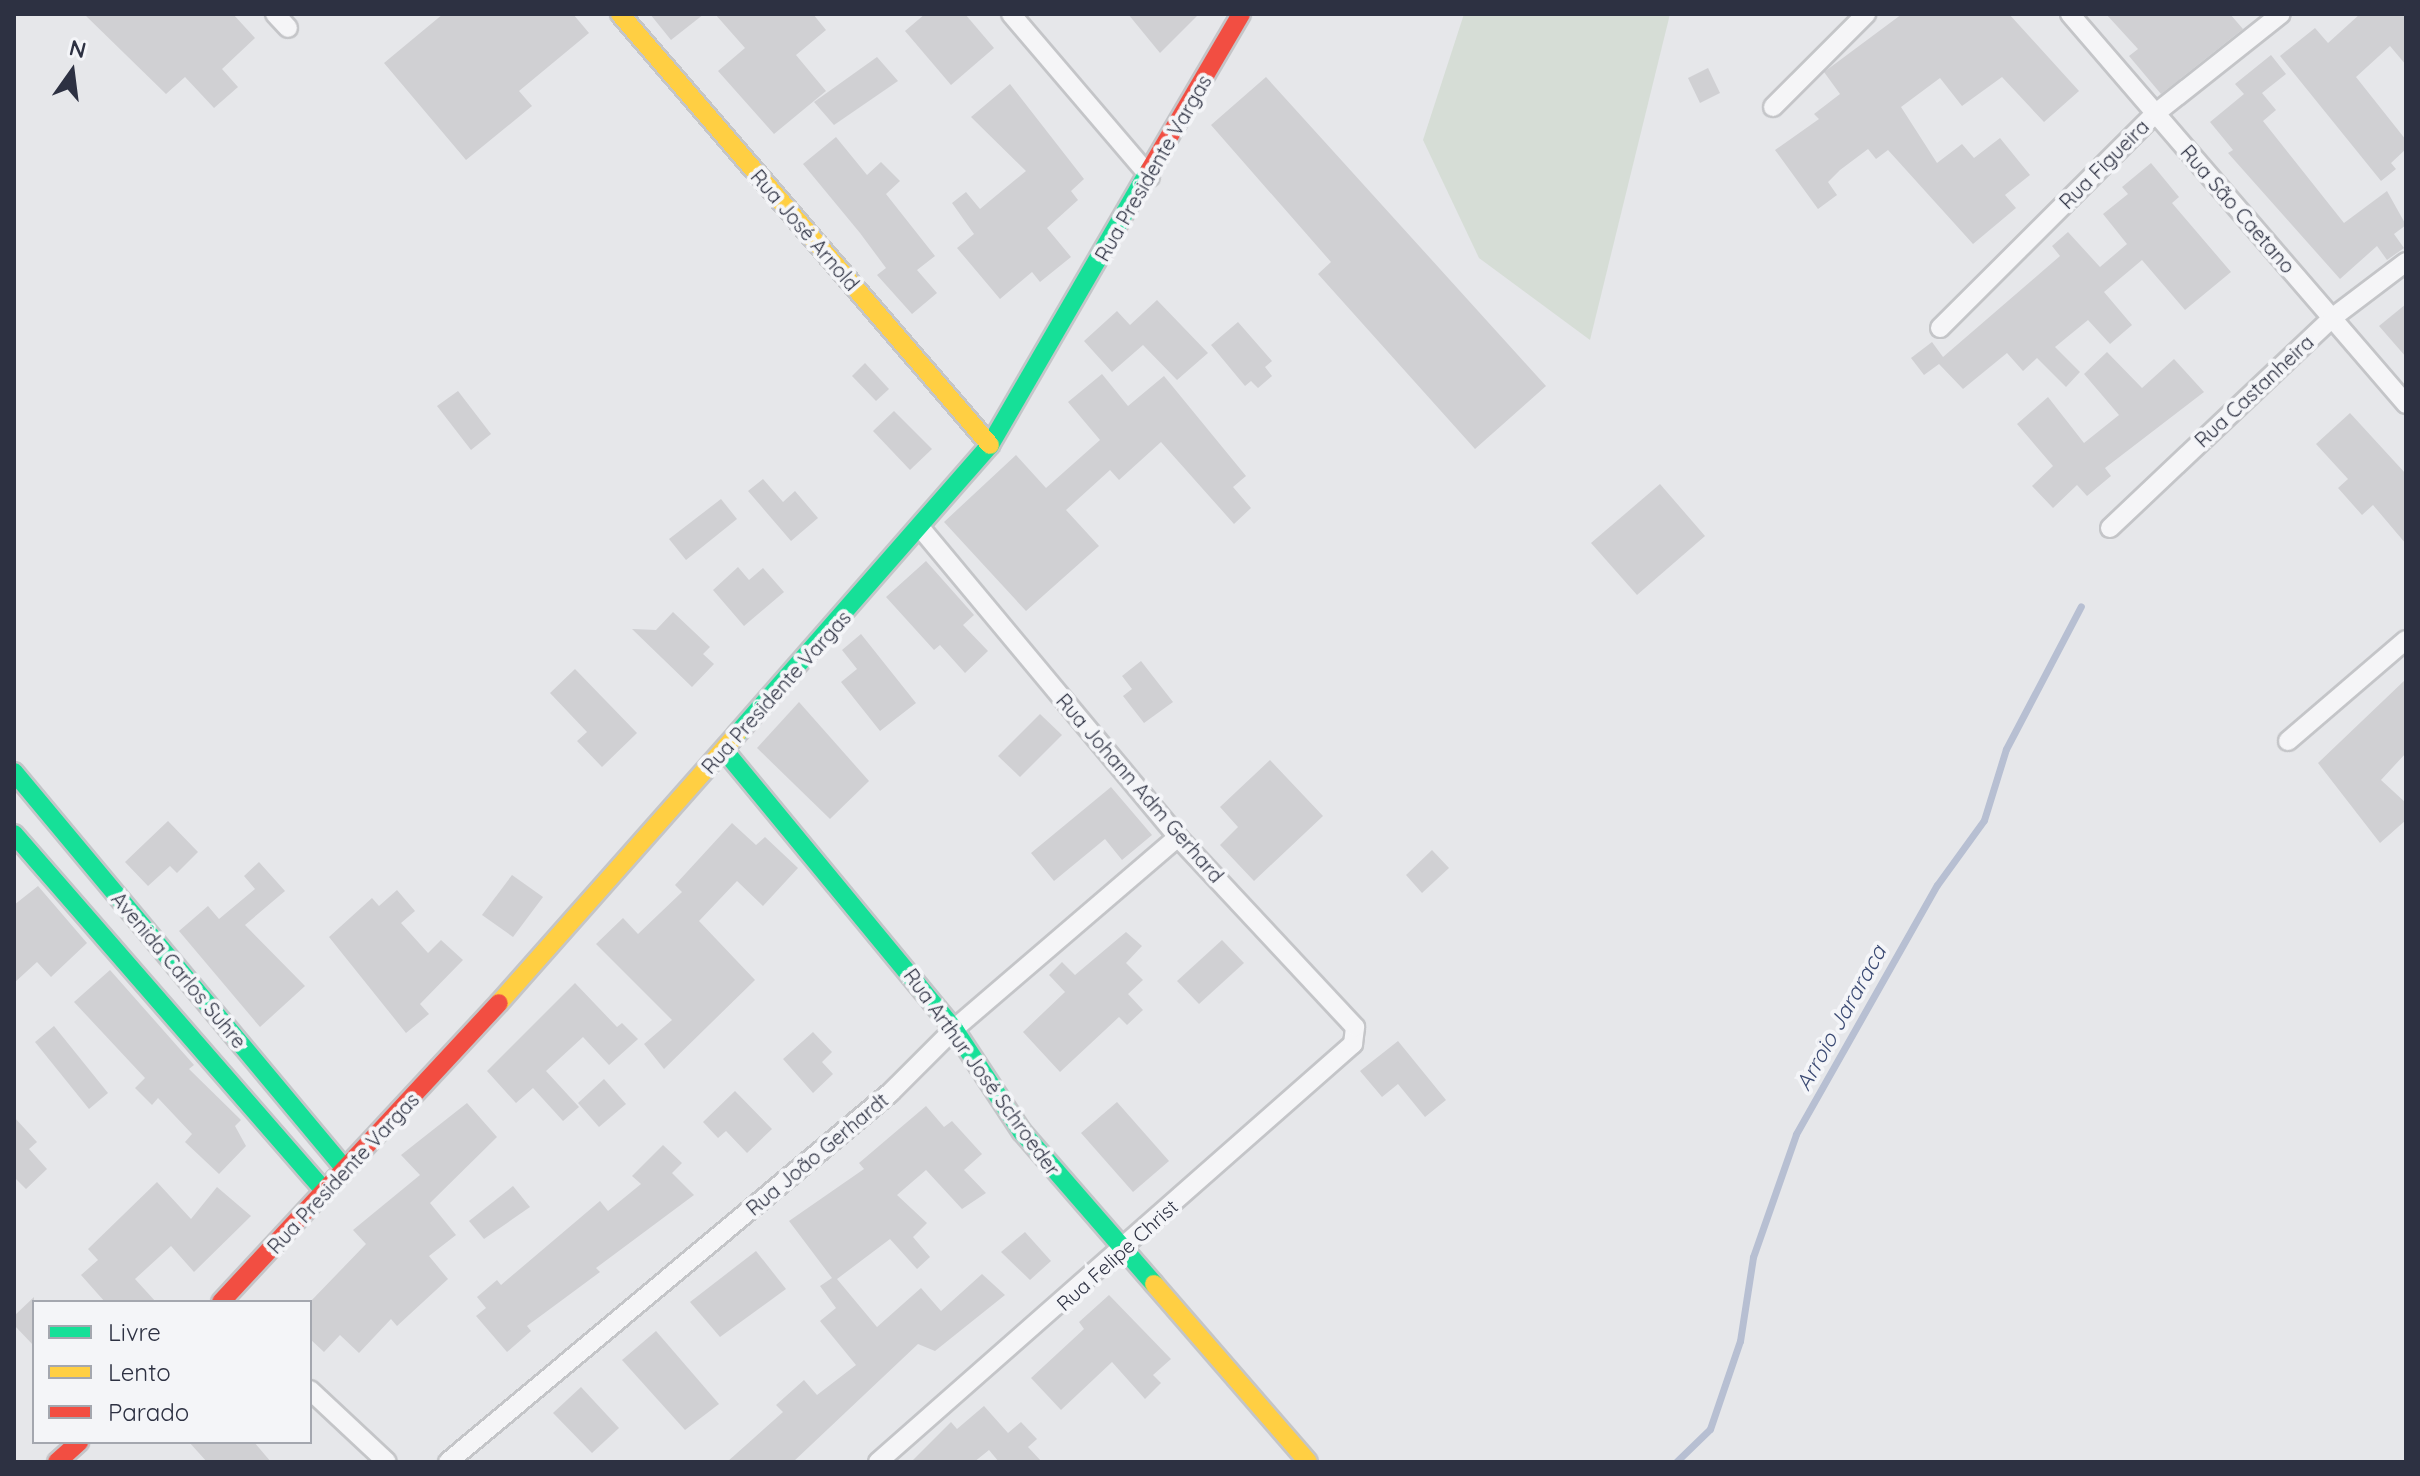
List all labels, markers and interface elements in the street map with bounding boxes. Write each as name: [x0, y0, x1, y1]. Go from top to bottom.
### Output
north arrow: [32, 32, 112, 112]
text: N: [67, 33, 89, 64]
street label: Rua Presidente Vargas: [1090, 71, 1216, 265]
street label: Rua Figueira: [2054, 114, 2154, 214]
street label: Rua São Caetano: [2176, 140, 2300, 278]
street label: Rua José Arnold: [746, 165, 864, 295]
street label: Rua Castanheira: [2190, 330, 2318, 452]
street label: Rua Presidente Vargas: [696, 606, 856, 778]
street label: Rua Johann Adm Gerhard: [1051, 689, 1229, 887]
street label: Avenida Carlos Suhre: [107, 887, 251, 1053]
water label: Arroio Jararaca: [1790, 941, 1892, 1095]
street label: Rua Arthur José Schroeder: [899, 964, 1065, 1180]
street label: Rua Presidente Vargas: [262, 1088, 424, 1258]
street label: Rua João Gerhardt: [741, 1088, 893, 1220]
street label: Rua Felipe Christ: [1051, 1194, 1183, 1316]
legend: [32, 1300, 312, 1444]
text: Livre: [108, 1317, 161, 1347]
text: Lento: [108, 1357, 171, 1387]
text: Parado: [108, 1397, 189, 1427]

